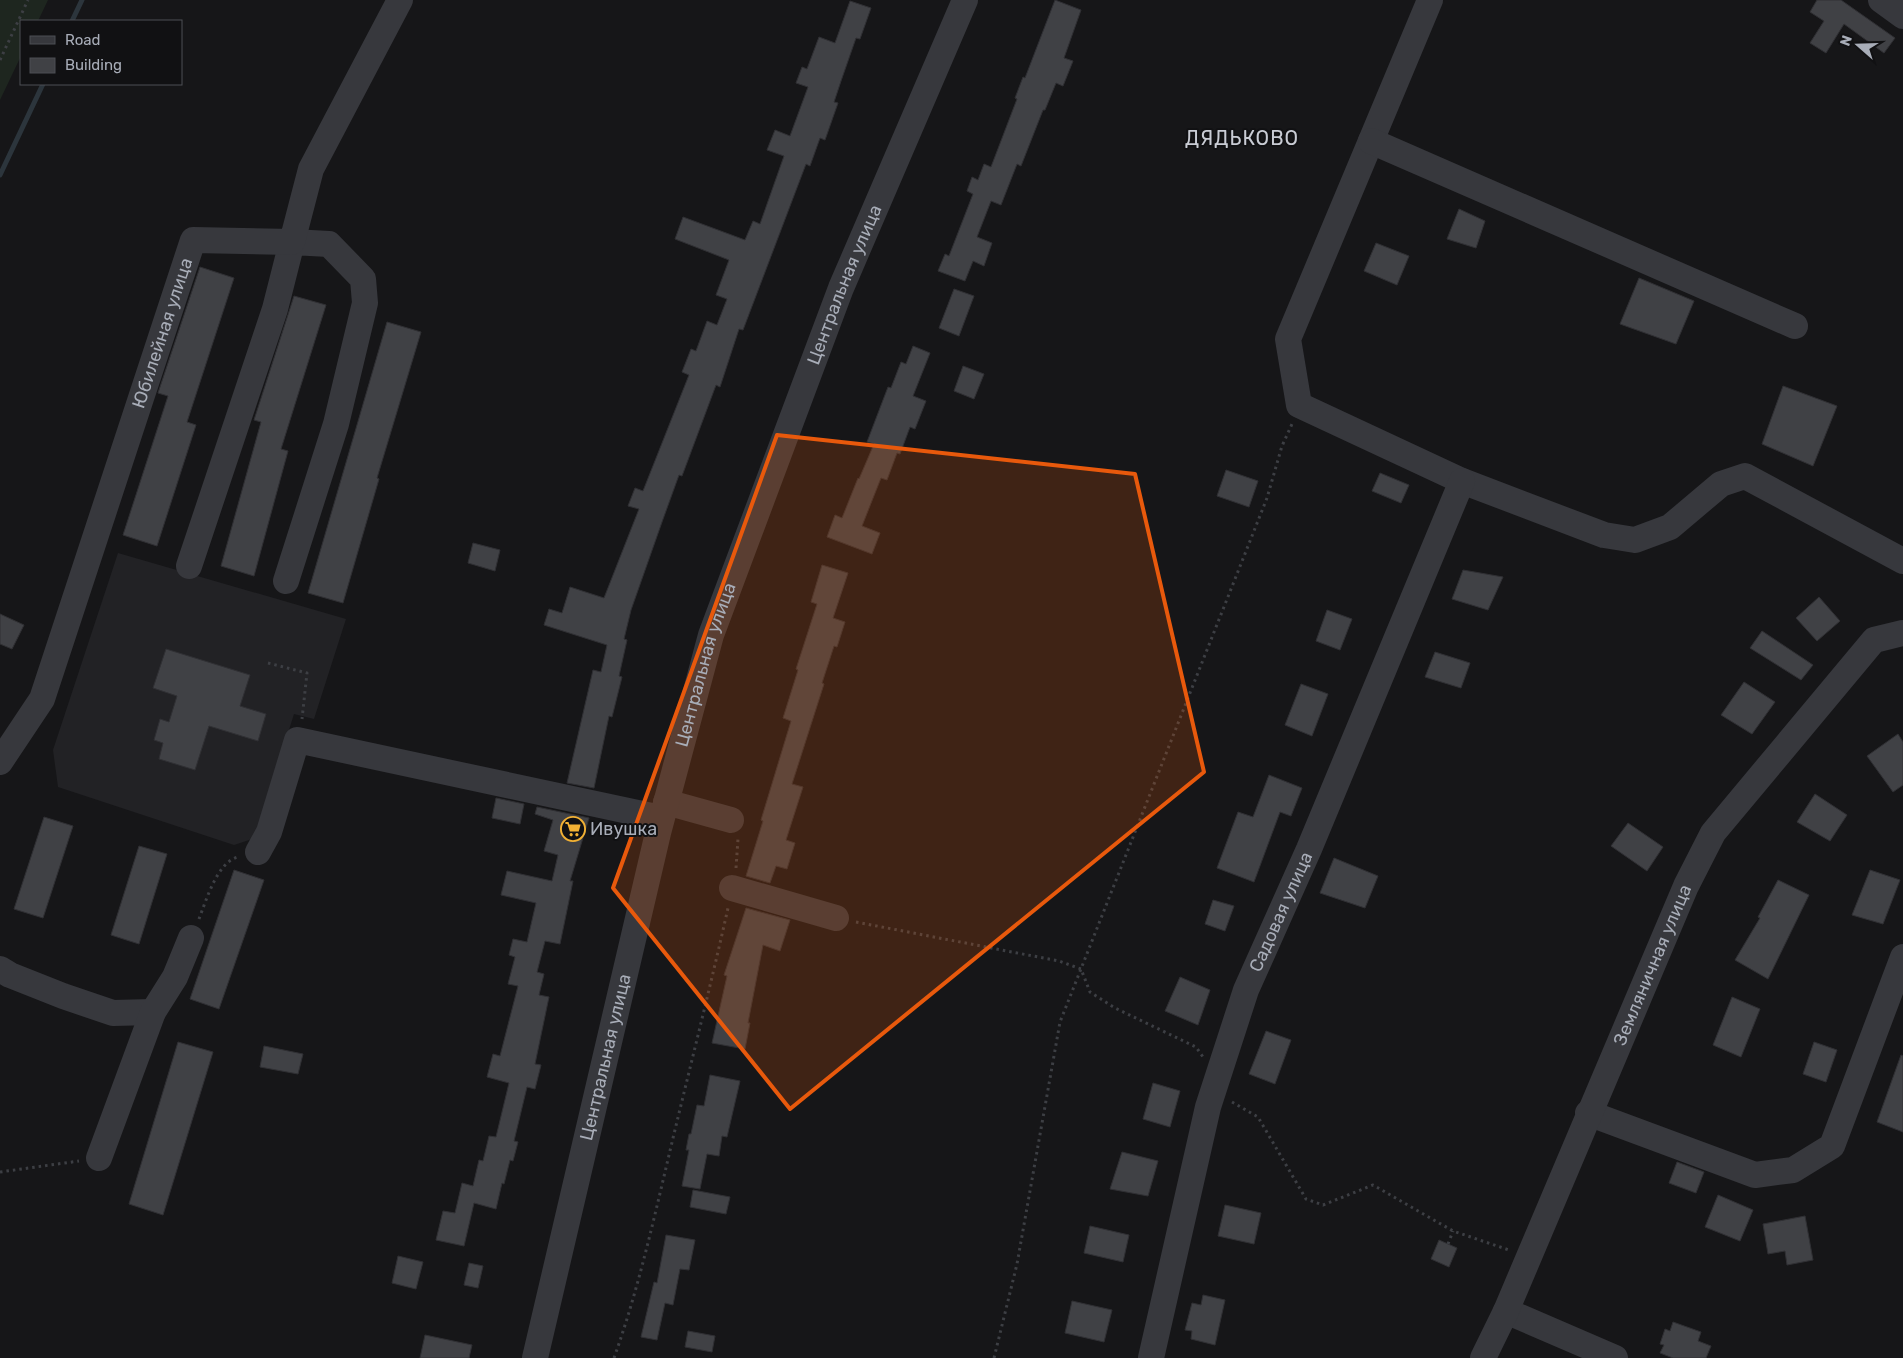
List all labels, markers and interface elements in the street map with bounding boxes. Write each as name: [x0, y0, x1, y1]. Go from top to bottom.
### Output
legend: [20, 20, 182, 85]
north arrow: [1833, 20, 1883, 70]
text: Road: [65, 31, 101, 49]
text: N: [1837, 33, 1856, 48]
text: Building: [65, 56, 122, 74]
district label: ДЯДЬКОВО: [1185, 126, 1299, 150]
street label: Центральная улица: [802, 201, 887, 368]
street label: Юбилейная улица: [127, 255, 197, 411]
street label: Центральная улица: [671, 580, 741, 749]
supermarket icon: Ивушка: [560, 816, 586, 842]
place label: Ивушка: [590, 818, 657, 840]
street label: Садовая улица: [1245, 848, 1317, 975]
street label: Земляничная улица: [1609, 881, 1696, 1049]
street label: Центральная улица: [575, 972, 636, 1143]

